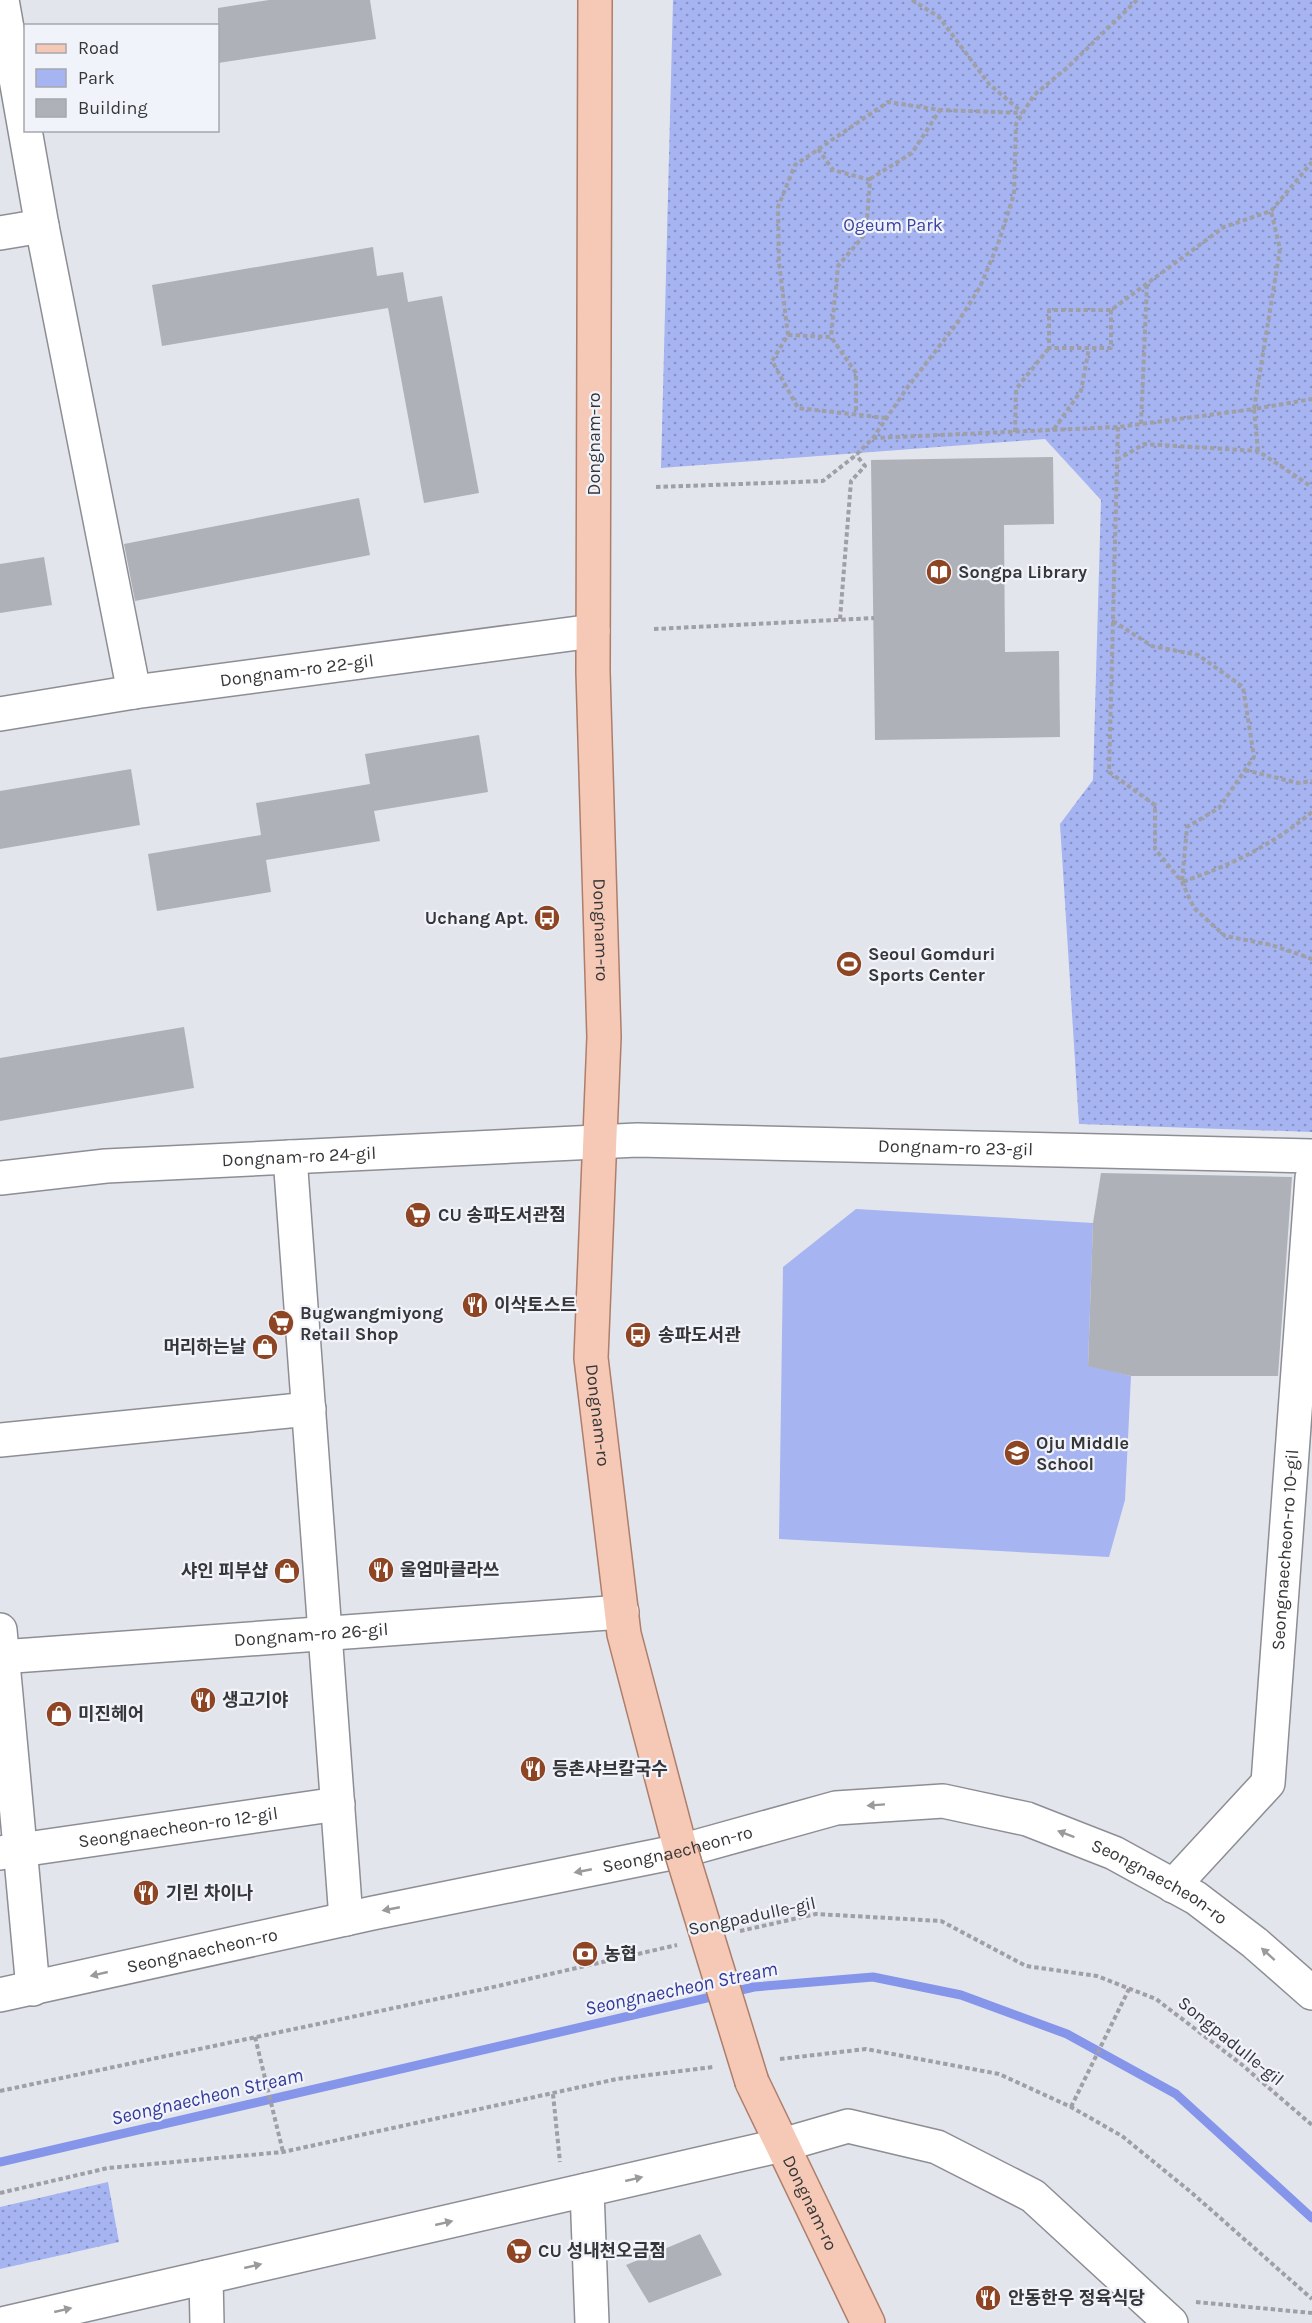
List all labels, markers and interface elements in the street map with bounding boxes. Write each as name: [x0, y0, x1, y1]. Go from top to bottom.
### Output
legend: [24, 24, 219, 132]
text: Road: [78, 37, 119, 59]
text: Park: [78, 67, 115, 89]
text: Building: [78, 97, 148, 119]
park label: Ogeum Park: [843, 214, 943, 236]
street label: Dongnam-ro: [583, 393, 605, 495]
library icon: Songpa Library: [924, 557, 954, 587]
place label: Songpa Library: [958, 561, 1087, 583]
street label: Dongnam-ro 22-gil: [218, 649, 375, 691]
street label: Dongnam-ro: [588, 878, 613, 982]
bus stop icon: Uchang Apt.: [532, 903, 562, 933]
place label: Uchang Apt.: [425, 907, 528, 929]
place label: Seoul Gomduri Sports Center: [868, 943, 995, 986]
sports icon: Seoul Gomduri Sports Center: [834, 949, 864, 979]
street label: Dongnam-ro 23-gil: [878, 1135, 1033, 1160]
street label: Dongnam-ro 24-gil: [221, 1142, 377, 1171]
supermarket icon: CU 송파도서관점: [403, 1200, 433, 1230]
place label: CU 송파도서관점: [438, 1204, 566, 1226]
restaurant icon: 이삭토스트: [460, 1290, 490, 1320]
place label: 이삭토스트: [494, 1294, 577, 1316]
place label: Bugwangmiyong Retail Shop: [300, 1302, 444, 1345]
supermarket icon: Bugwangmiyong Retail Shop: [266, 1308, 296, 1338]
bus stop icon: 송파도서관: [623, 1320, 653, 1350]
place label: 송파도서관: [658, 1324, 741, 1346]
shop icon: 머리하는날: [250, 1332, 280, 1362]
place label: 머리하는날: [163, 1336, 246, 1358]
street label: Dongnam-ro: [581, 1363, 615, 1468]
place label: Oju Middle School: [1036, 1432, 1129, 1475]
school or university icon: Oju Middle School: [1002, 1438, 1032, 1468]
street label: Seongnaecheon-ro 10-gil: [1267, 1448, 1303, 1651]
restaurant icon: 울엄마클라쓰: [366, 1555, 396, 1585]
shop icon: 샤인 피부샵: [272, 1556, 302, 1586]
place label: 울엄마클라쓰: [400, 1559, 499, 1581]
place label: 샤인 피부샵: [181, 1560, 268, 1582]
street label: Dongnam-ro 26-gil: [233, 1618, 389, 1651]
restaurant icon: 생고기야: [188, 1685, 218, 1715]
place label: 생고기야: [222, 1689, 289, 1711]
shop icon: 미진헤어: [44, 1699, 74, 1729]
place label: 미진헤어: [78, 1703, 144, 1725]
restaurant icon: 등촌샤브칼국수: [518, 1754, 548, 1784]
place label: 등촌샤브칼국수: [552, 1758, 668, 1780]
one-way arrow: [866, 1801, 885, 1810]
street label: Seongnaecheon-ro 12-gil: [77, 1802, 279, 1853]
street label: Seongnaecheon-ro: [600, 1821, 755, 1878]
one-way arrow: [1056, 1829, 1074, 1839]
street label: Seongnaecheon-ro: [1088, 1834, 1232, 1929]
one-way arrow: [573, 1866, 592, 1876]
restaurant icon: 기린 차이나: [131, 1878, 161, 1908]
place label: 기린 차이나: [166, 1882, 253, 1904]
street label: Songpadulle-gil: [686, 1892, 818, 1940]
one-way arrow: [382, 1905, 401, 1914]
street label: Seongnaecheon-ro: [125, 1923, 280, 1978]
bank icon: 농협: [570, 1939, 600, 1969]
place label: 농협: [604, 1943, 637, 1965]
one-way arrow: [1260, 1948, 1276, 1961]
water label: Seongnaecheon Stream: [583, 1957, 779, 2020]
one-way arrow: [89, 1970, 108, 1980]
street label: Songpadulle-gil: [1174, 1992, 1288, 2090]
water label: Seongnaecheon Stream: [109, 2063, 305, 2130]
street label: Dongnam-ro: [778, 2152, 842, 2254]
one-way arrow: [624, 2174, 643, 2183]
one-way arrow: [434, 2217, 453, 2227]
supermarket icon: CU 성내천오금점: [504, 2236, 534, 2266]
place label: CU 성내천오금점: [538, 2240, 666, 2262]
one-way arrow: [244, 2261, 263, 2271]
restaurant icon: 안동한우 정육식당: [973, 2283, 1003, 2313]
place label: 안동한우 정육식당: [1008, 2287, 1145, 2309]
one-way arrow: [54, 2305, 73, 2314]

